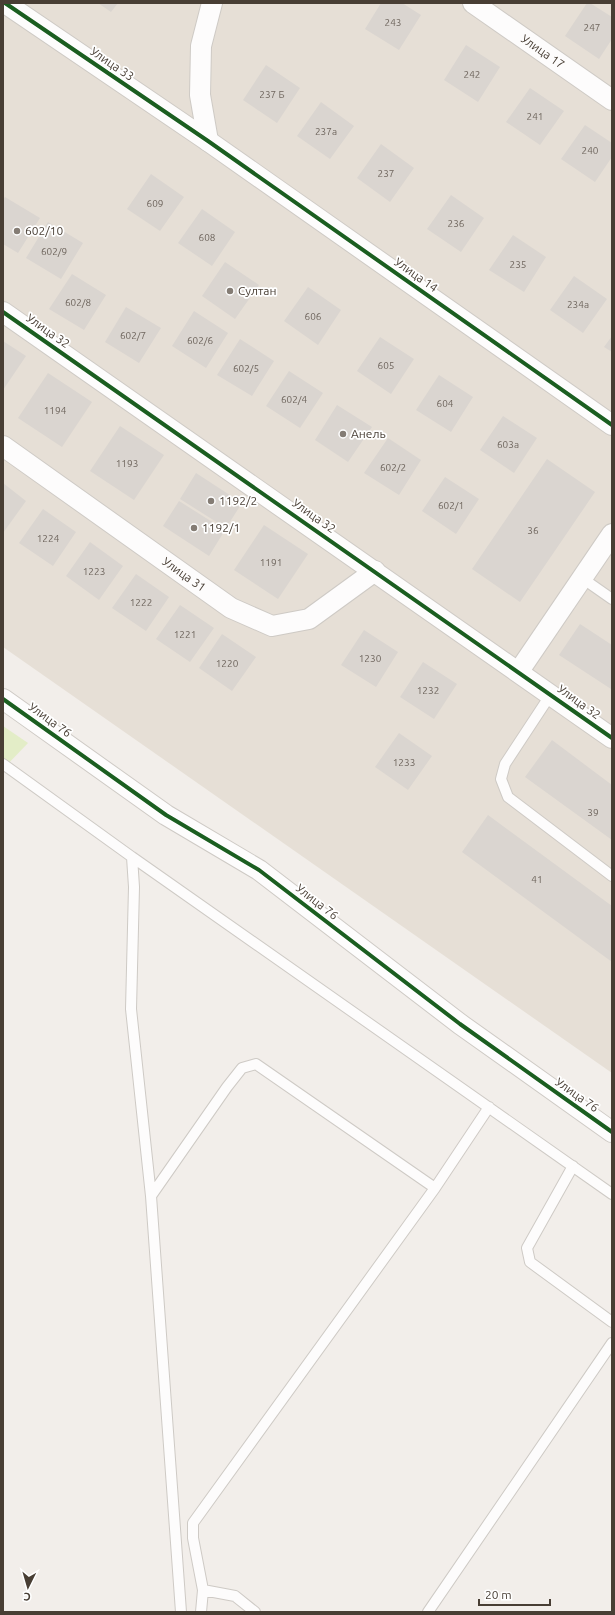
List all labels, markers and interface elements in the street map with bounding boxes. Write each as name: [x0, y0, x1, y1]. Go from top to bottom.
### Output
house number: 243: [385, 17, 401, 28]
house number: 247: [584, 22, 600, 33]
street label: Улица 17: [519, 32, 567, 71]
street label: Улица 33: [88, 44, 137, 83]
house number: 242: [464, 69, 480, 80]
house number: 237 Б: [259, 89, 285, 100]
house number: 241: [527, 111, 543, 122]
house number: 237а: [315, 126, 337, 137]
house number: 240: [582, 145, 599, 156]
house number: 237: [378, 168, 394, 179]
house number: 609: [147, 198, 163, 209]
house number: 236: [448, 218, 465, 229]
place label: 602/10: [25, 224, 63, 237]
marker: 602/10: [12, 226, 22, 236]
house number: 608: [199, 232, 216, 243]
house number: 602/9: [41, 246, 67, 257]
street label: Улица 14: [392, 255, 441, 294]
house number: 235: [510, 259, 526, 270]
place label: Султан: [238, 284, 276, 297]
marker: Султан: [225, 286, 235, 296]
house number: 602/8: [65, 297, 91, 308]
house number: 234а: [567, 299, 589, 310]
street label: Улица 32: [24, 311, 72, 350]
house number: 606: [305, 311, 322, 322]
house number: 602/7: [120, 330, 146, 341]
house number: 602/6: [187, 335, 213, 346]
house number: 605: [378, 360, 394, 371]
house number: 602/5: [233, 363, 259, 374]
house number: 602/4: [281, 394, 307, 405]
house number: 604: [437, 398, 454, 409]
house number: 1194: [44, 405, 67, 416]
place label: Анель: [351, 427, 386, 440]
marker: Анель: [338, 429, 348, 439]
house number: 603а: [497, 439, 519, 450]
house number: 1193: [116, 458, 138, 469]
house number: 602/2: [380, 462, 406, 473]
place label: 1192/2: [219, 494, 257, 507]
marker: 1192/2: [206, 496, 216, 506]
street label: Улица 32: [290, 496, 338, 535]
house number: 602/1: [438, 500, 464, 511]
place label: 1192/1: [202, 521, 240, 534]
marker: 1192/1: [189, 523, 199, 533]
house number: 36: [527, 525, 539, 536]
house number: 1224: [37, 533, 60, 544]
street label: Улица 31: [160, 554, 208, 594]
house number: 1191: [260, 557, 282, 568]
house number: 1223: [83, 566, 105, 577]
house number: 1222: [130, 597, 152, 608]
house number: 1221: [174, 629, 196, 640]
house number: 1230: [359, 653, 382, 664]
house number: 1220: [216, 658, 239, 669]
street label: Улица 32: [555, 682, 603, 721]
house number: 1232: [417, 685, 439, 696]
street label: Улица 76: [26, 700, 74, 740]
house number: 1233: [393, 757, 415, 768]
house number: 39: [587, 807, 599, 818]
house number: 41: [531, 874, 543, 885]
street label: Улица 76: [294, 881, 341, 922]
street label: Улица 76: [553, 1075, 602, 1114]
north arrow: [8, 1567, 48, 1607]
scale bar: [479, 1581, 550, 1607]
text: 20 m: [485, 1588, 512, 1601]
text: С: [23, 1591, 31, 1603]

